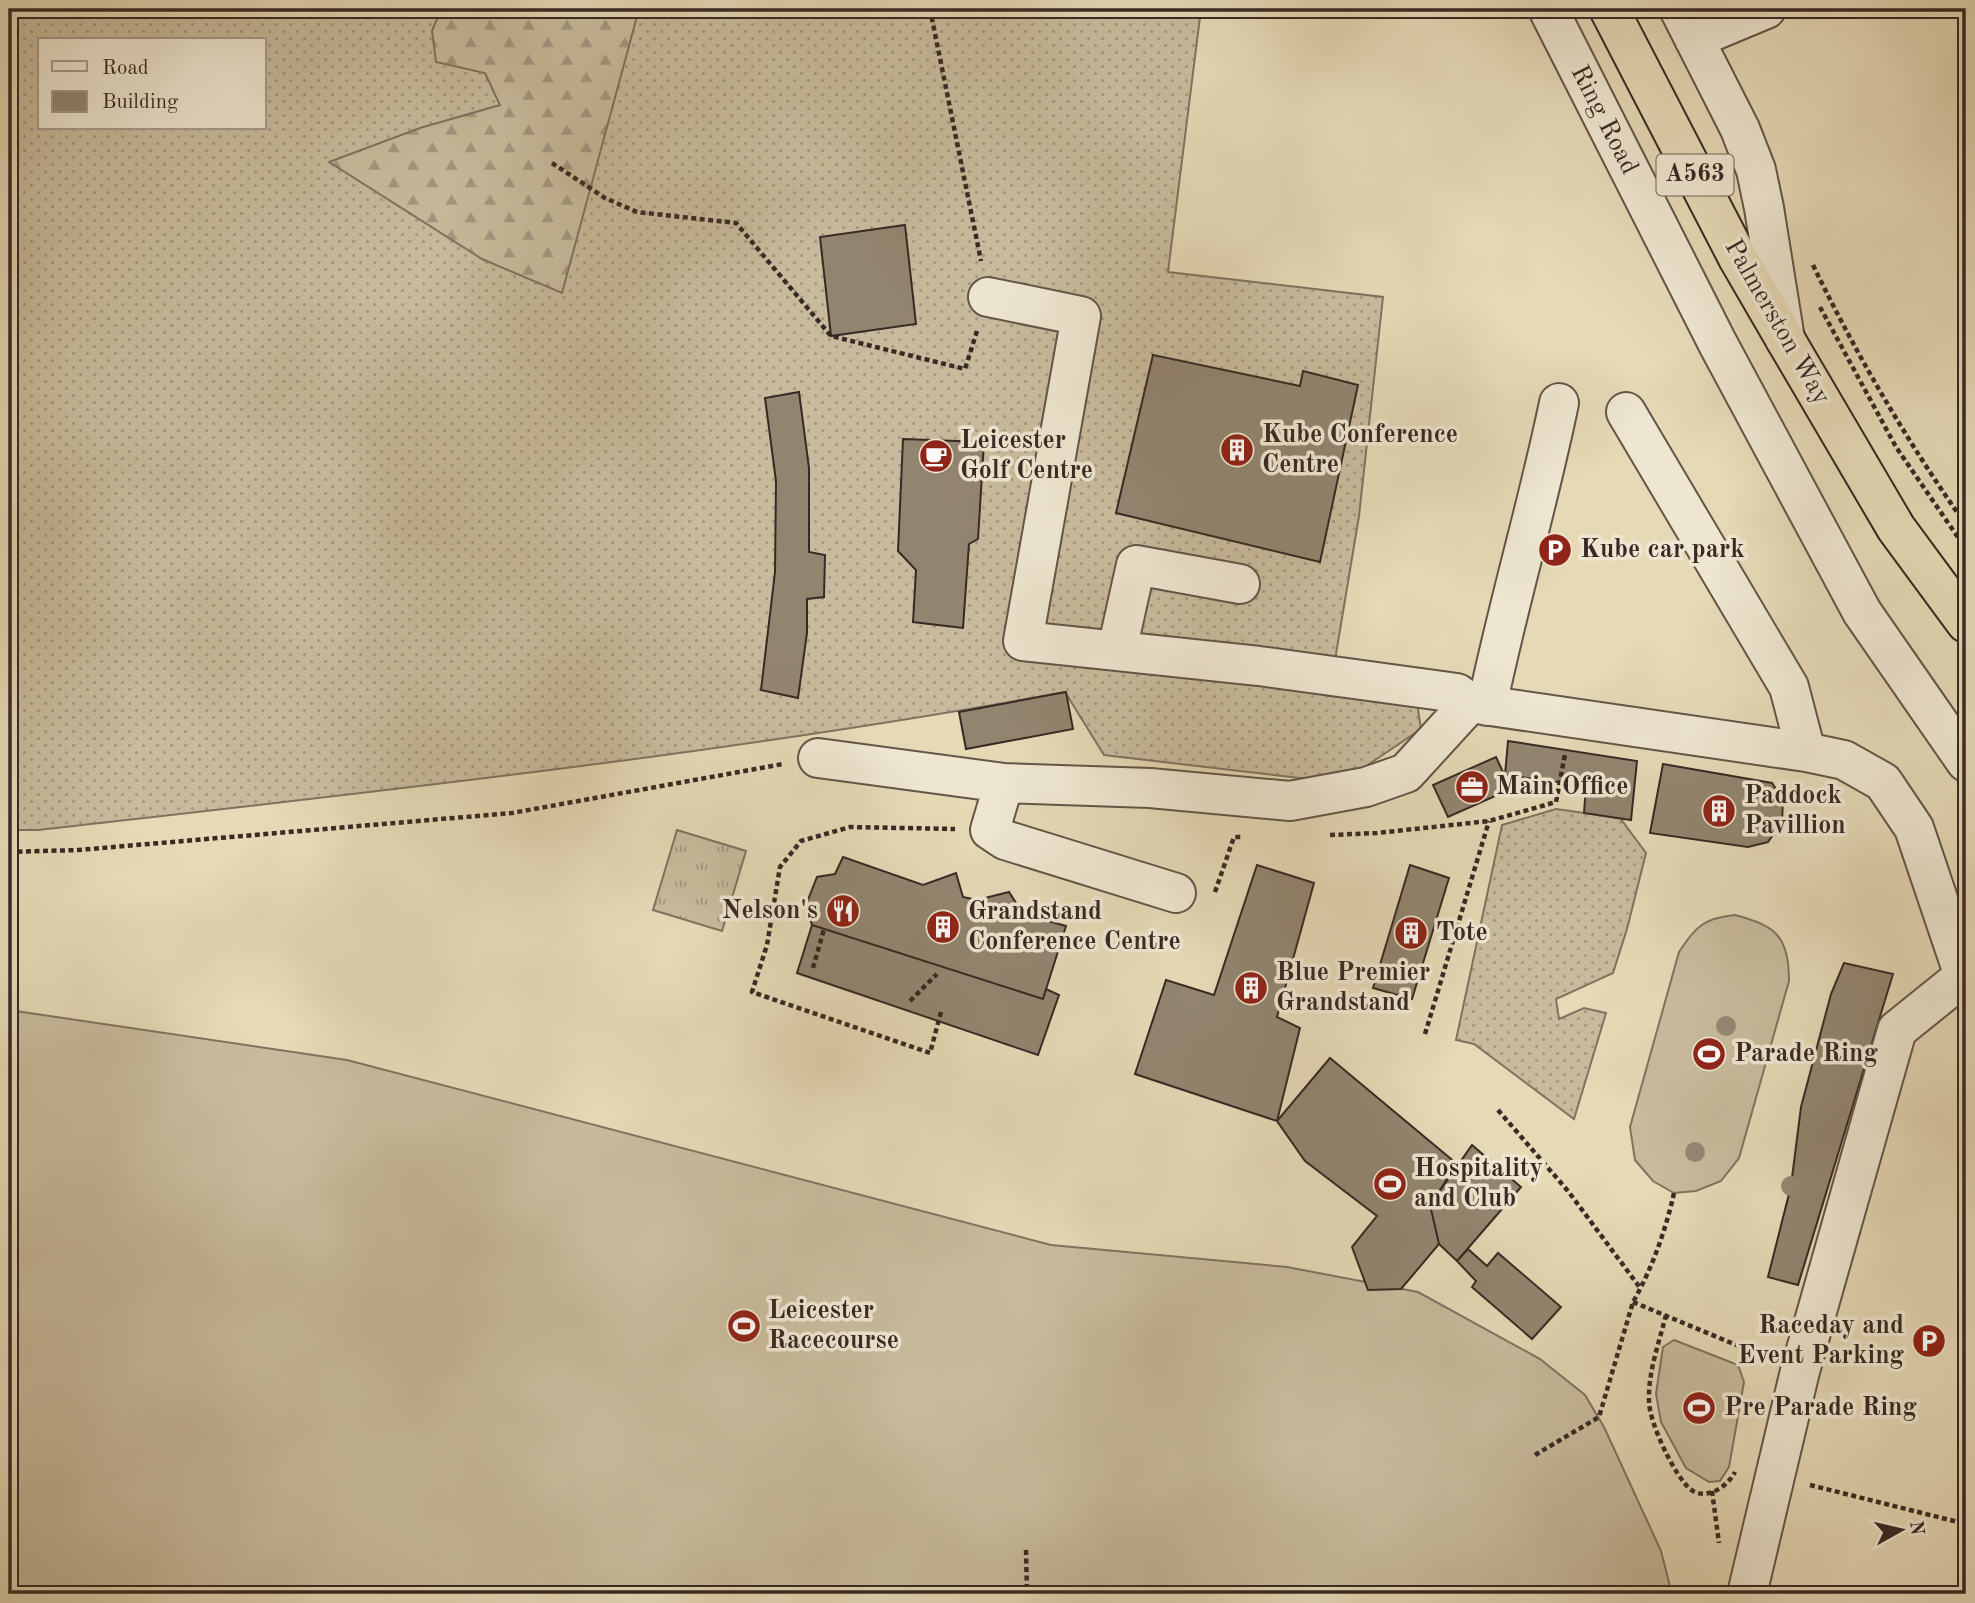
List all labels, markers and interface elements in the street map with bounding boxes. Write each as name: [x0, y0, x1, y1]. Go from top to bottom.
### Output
legend: [38, 38, 266, 130]
text: Road: [102, 58, 149, 79]
street label: Ring Road: [1565, 61, 1643, 179]
text: Building: [102, 92, 179, 113]
road number: A563: [1656, 154, 1734, 196]
street label: Palmerston Way: [1719, 235, 1835, 409]
place label: Kube Conference Centre: [1262, 422, 1458, 478]
place label: Leicester Golf Centre: [960, 428, 1093, 484]
building icon: Kube Conference Centre: [1218, 431, 1256, 469]
cafe icon: Leicester Golf Centre: [917, 437, 955, 475]
parking icon: Kube car park: [1536, 531, 1574, 569]
place label: Kube car park: [1580, 537, 1745, 563]
office icon: Main Office: [1453, 768, 1491, 806]
place label: Main Office: [1496, 774, 1628, 800]
place label: Paddock Pavillion: [1744, 783, 1846, 839]
building icon: Paddock Pavillion: [1700, 792, 1738, 830]
restaurant icon: Nelson's: [824, 892, 862, 930]
place label: Nelson's: [722, 898, 818, 924]
place label: Grandstand Conference Centre: [968, 899, 1181, 955]
building icon: Grandstand Conference Centre: [924, 908, 962, 946]
building icon: Tote: [1392, 914, 1430, 952]
place label: Tote: [1436, 920, 1488, 946]
place label: Blue Premier Grandstand: [1276, 960, 1430, 1016]
building icon: Blue Premier Grandstand: [1232, 969, 1270, 1007]
sports icon: Parade Ring: [1690, 1035, 1728, 1073]
place label: Parade Ring: [1734, 1041, 1878, 1067]
place label: Hospitality and Club: [1414, 1156, 1543, 1212]
sports icon: Hospitality and Club: [1371, 1165, 1409, 1203]
place label: Leicester Racecourse: [768, 1298, 899, 1354]
sports icon: Leicester Racecourse: [725, 1307, 763, 1345]
place label: Raceday and Event Parking: [1738, 1313, 1905, 1369]
parking icon: Raceday and Event Parking: [1910, 1322, 1948, 1360]
sports icon: Pre Parade Ring: [1680, 1389, 1718, 1427]
place label: Pre Parade Ring: [1724, 1395, 1918, 1421]
north arrow: [1867, 1494, 1937, 1564]
text: N: [1905, 1519, 1926, 1537]

